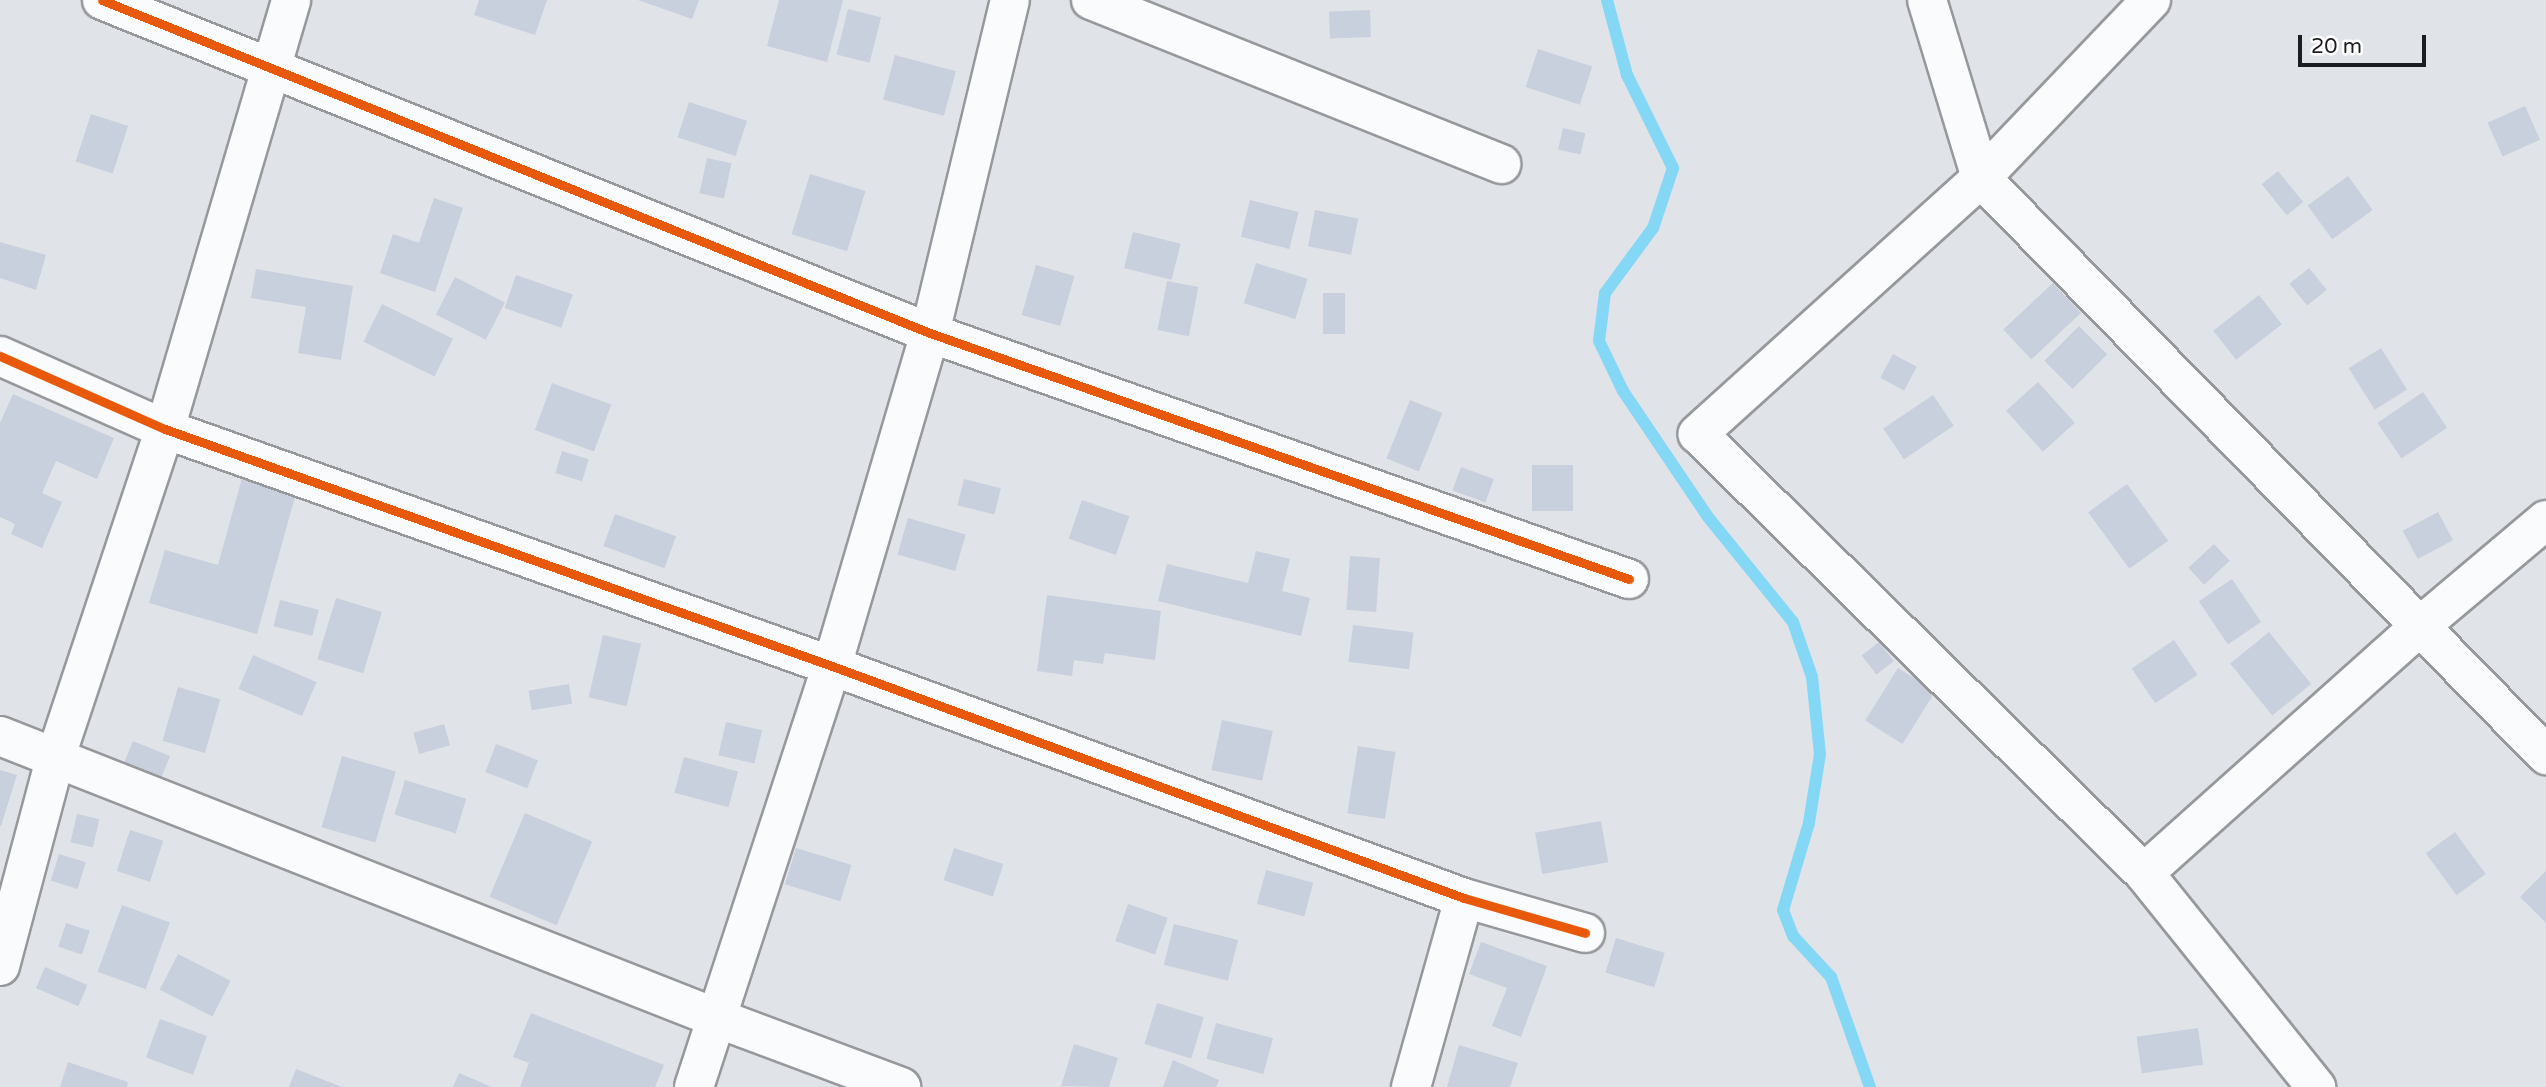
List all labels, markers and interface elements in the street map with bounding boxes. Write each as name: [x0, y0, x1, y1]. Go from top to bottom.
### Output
scale bar: [2301, 21, 2429, 65]
text: 20 m: [2311, 34, 2362, 59]

